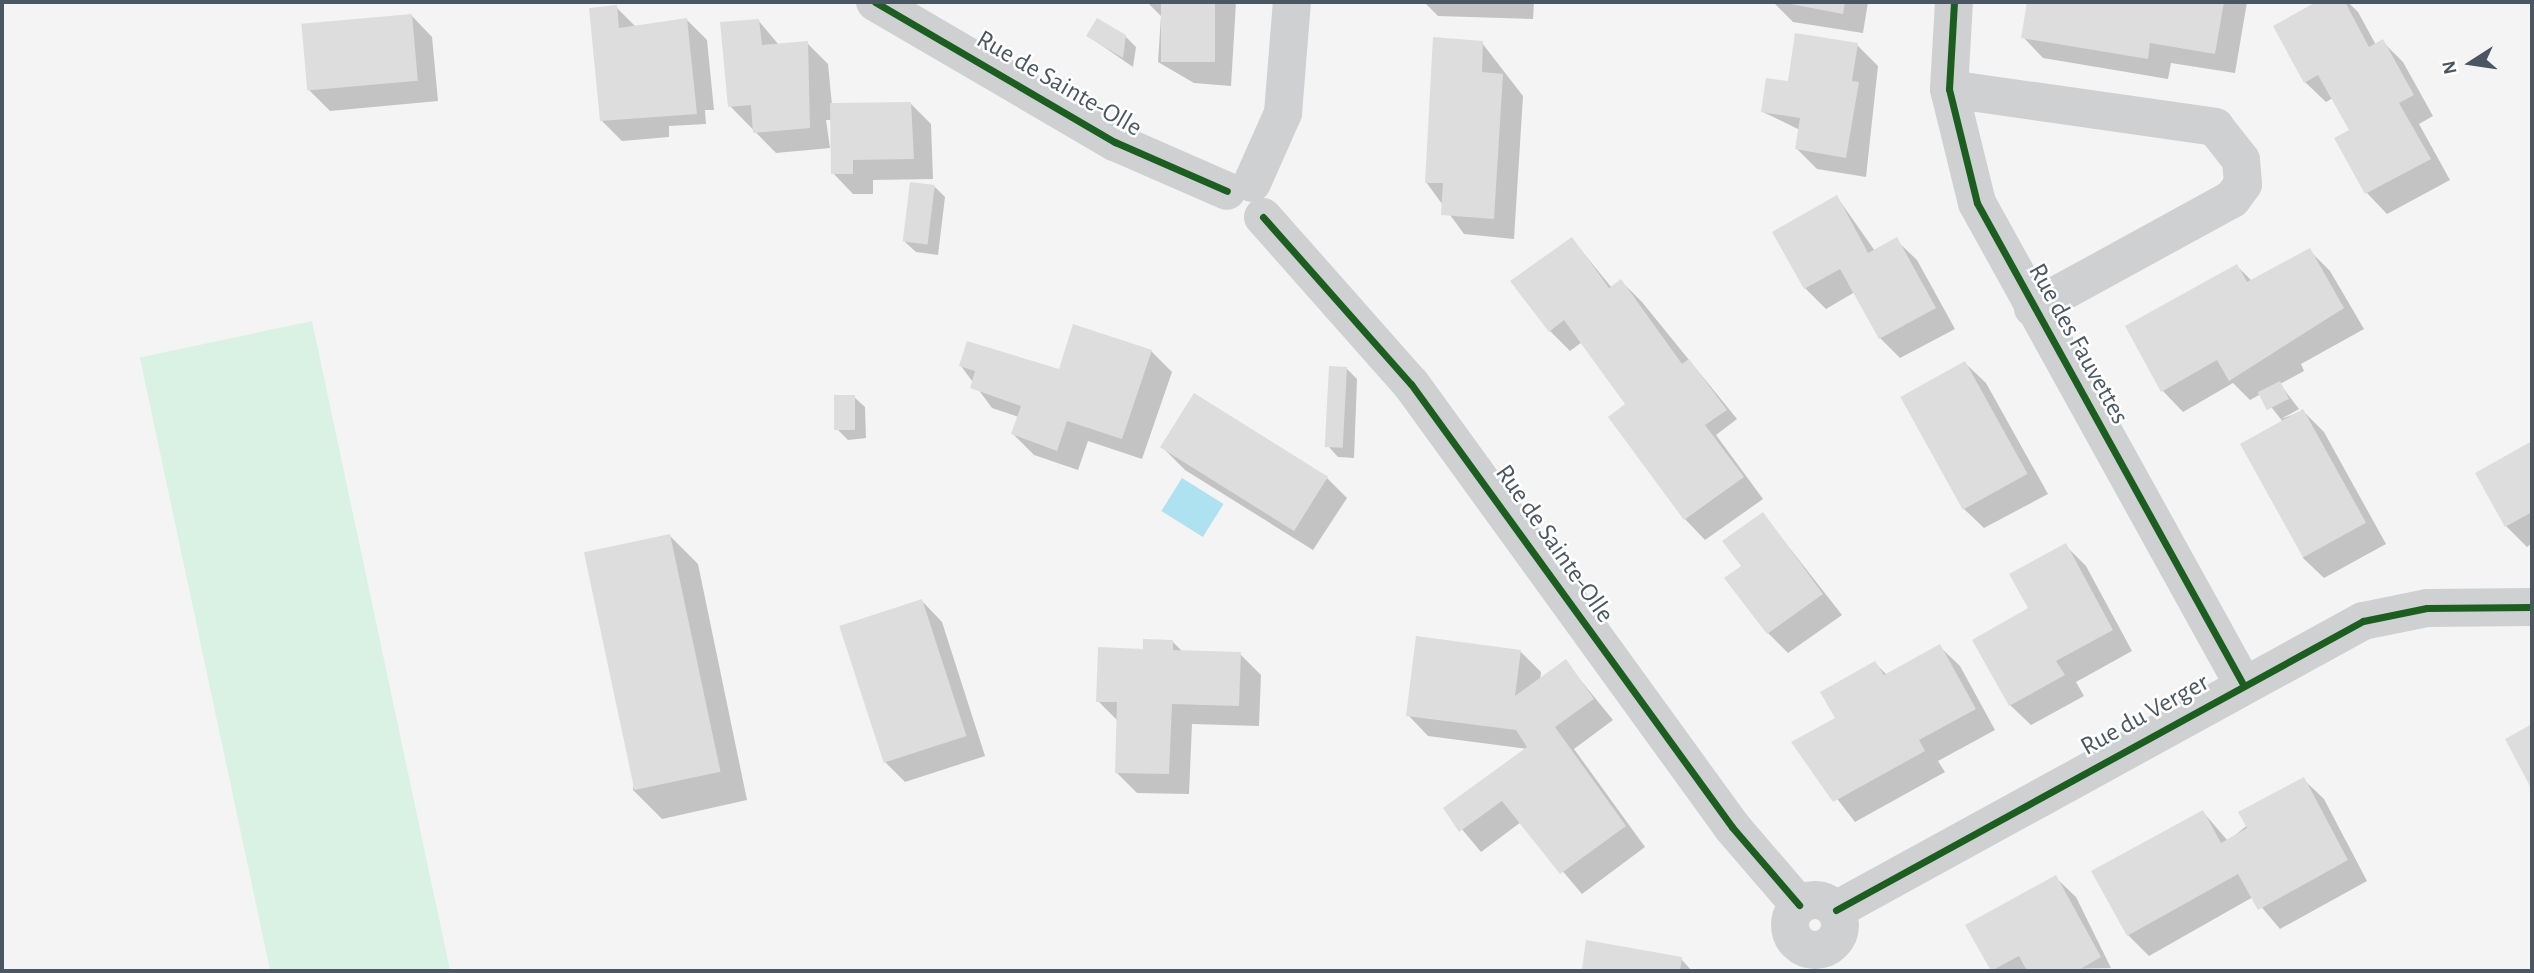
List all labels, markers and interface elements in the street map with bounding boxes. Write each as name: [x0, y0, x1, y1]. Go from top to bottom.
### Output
street label: Rue de Sainte-Olle: [971, 24, 1147, 144]
north arrow: [2436, 28, 2506, 98]
text: N: [2439, 59, 2461, 76]
street label: Rue des Fauvettes: [2021, 258, 2135, 430]
street label: Rue de Sainte-Olle: [1488, 459, 1620, 629]
street label: Rue du Verger: [2076, 667, 2214, 763]

